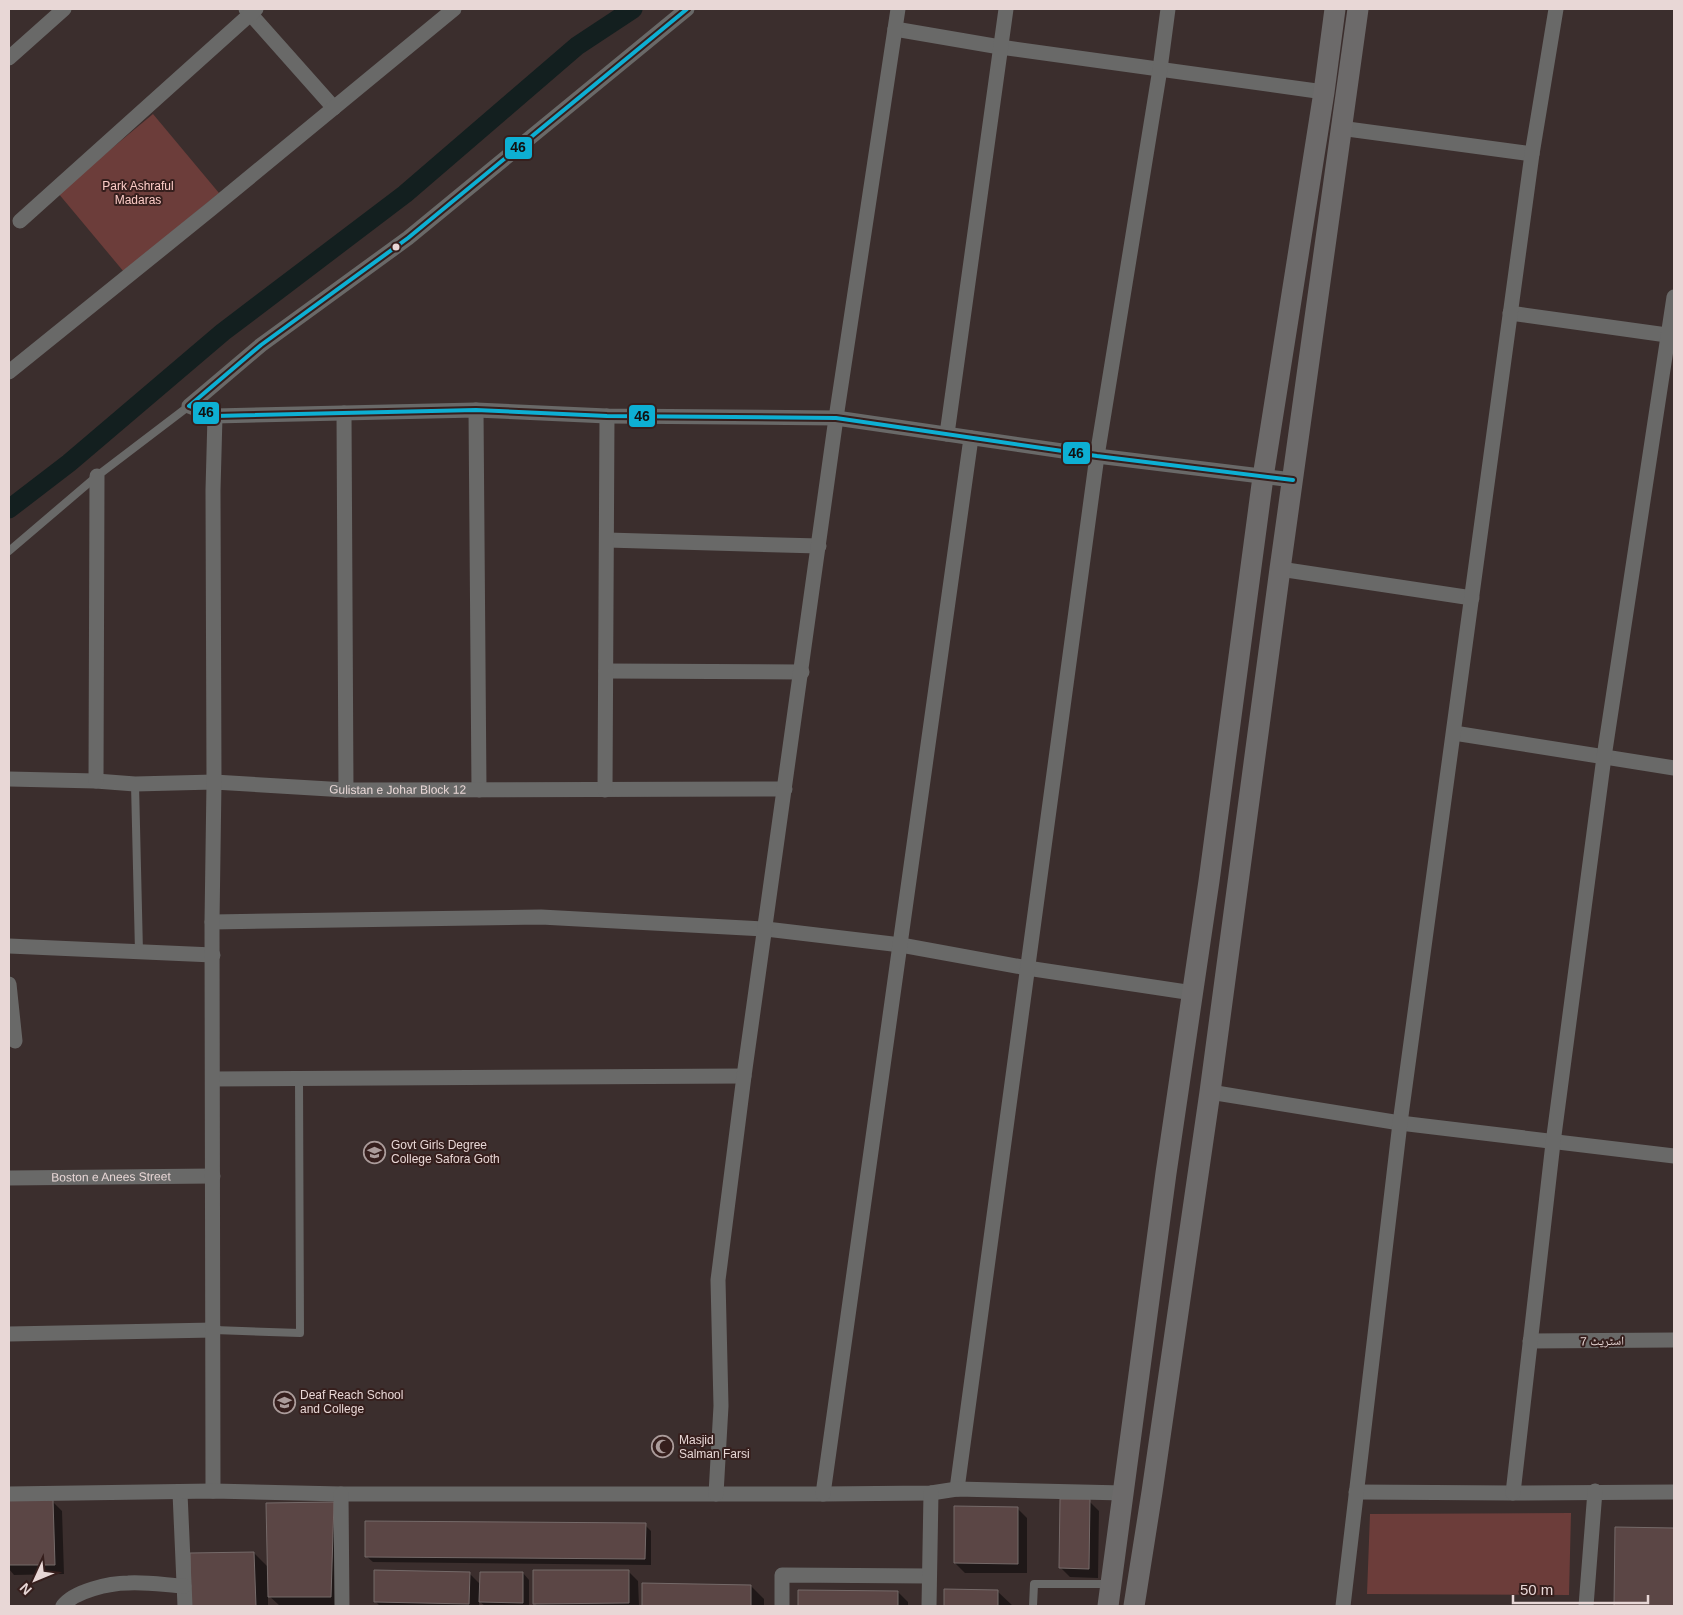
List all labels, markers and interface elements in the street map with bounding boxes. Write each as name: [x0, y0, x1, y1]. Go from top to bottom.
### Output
line badge: 46: [504, 136, 533, 160]
text: 46: [510, 139, 526, 155]
park label: Park Ashraful Madaras: [102, 179, 174, 207]
unlabelled marker: [391, 242, 401, 252]
line badge: 46: [192, 401, 220, 425]
text: 46: [198, 404, 214, 420]
line badge: 46: [628, 404, 656, 428]
text: 46: [634, 408, 650, 424]
line badge: 46: [1062, 441, 1091, 465]
text: 46: [1068, 445, 1084, 461]
street label: Gulistan e Johar Block 12: [329, 782, 466, 797]
place label: Govt Girls Degree College Safora Goth: [391, 1138, 500, 1166]
school or university icon: Govt Girls Degree College Safora Goth: [363, 1140, 387, 1164]
street label: Boston e Anees Street: [51, 1169, 172, 1185]
street label: اسٹریٹ 7: [1580, 1334, 1624, 1349]
place label: Deaf Reach School and College: [300, 1388, 403, 1416]
school or university icon: Deaf Reach School and College: [272, 1390, 296, 1414]
place label: Masjid Salman Farsi: [679, 1433, 750, 1461]
mosque icon: Masjid Salman Farsi: [651, 1435, 675, 1459]
north arrow: [10, 1555, 60, 1605]
scale bar: [1513, 1572, 1648, 1604]
text: N: [16, 1580, 35, 1598]
text: 50 m: [1520, 1581, 1553, 1598]

